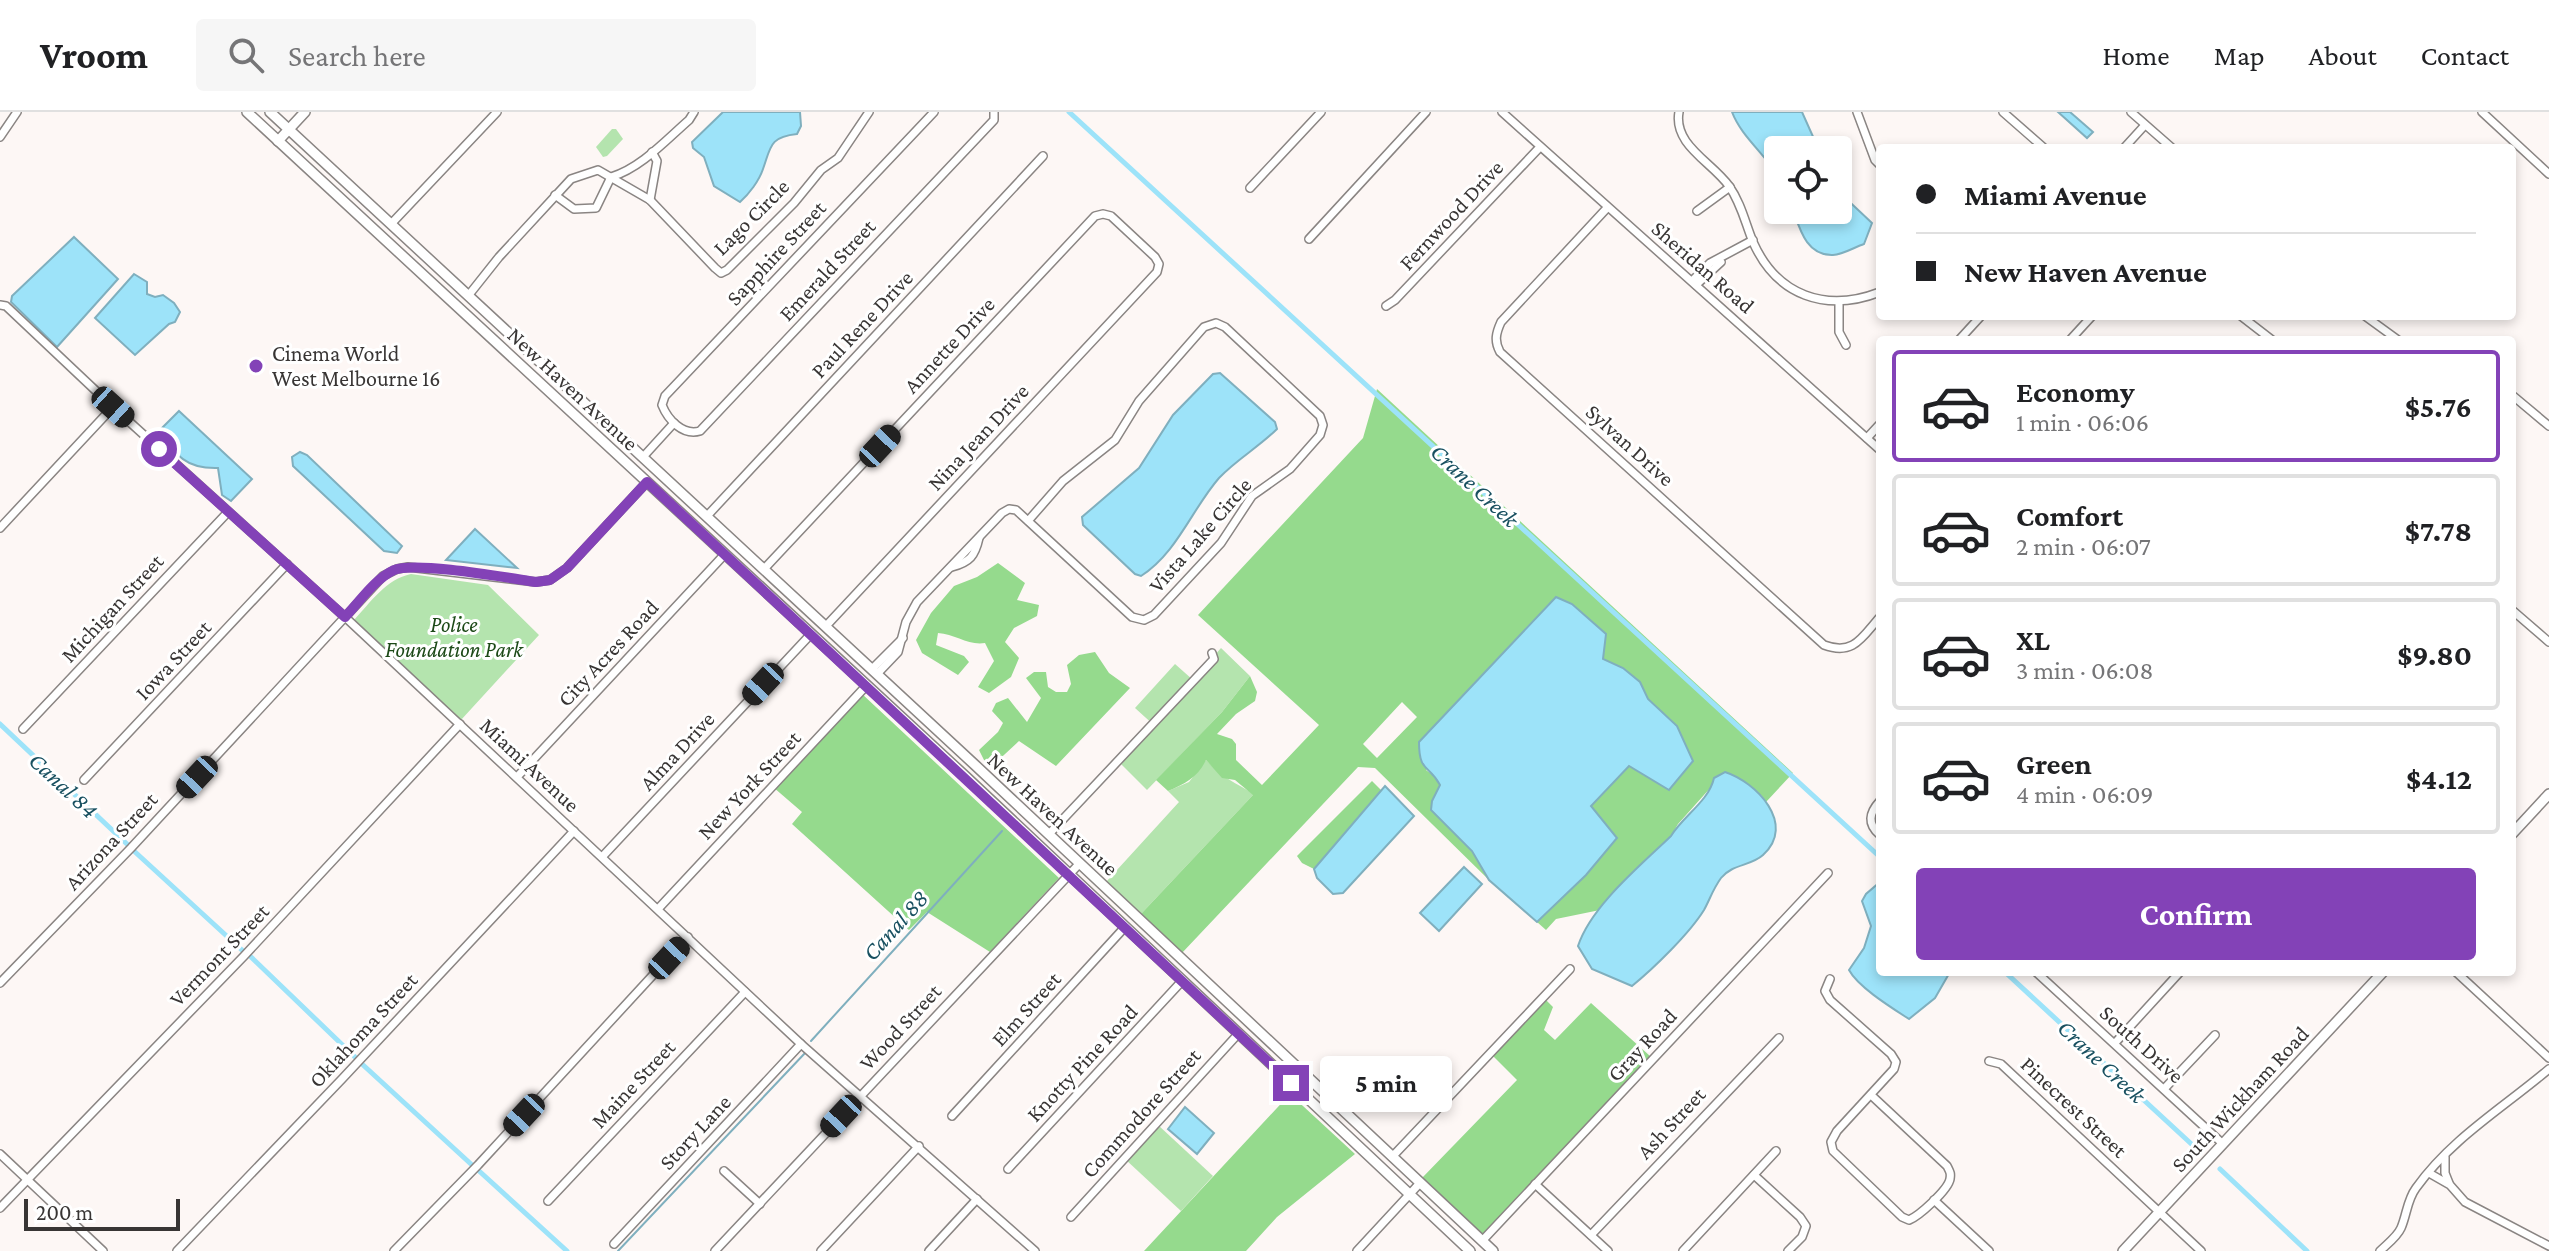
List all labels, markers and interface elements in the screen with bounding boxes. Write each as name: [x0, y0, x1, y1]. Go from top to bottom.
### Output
search box: [196, 19, 756, 91]
icon: search: [224, 33, 268, 77]
text: Vroom: [40, 34, 148, 76]
text: Search here: [288, 39, 426, 72]
text: Home: [2103, 40, 2170, 71]
text: Map: [2214, 40, 2265, 71]
text: About: [2309, 40, 2377, 71]
text: Contact: [2421, 40, 2509, 71]
map controls: [1764, 136, 1852, 224]
button: locate: [1764, 136, 1852, 224]
street label: Fernwood Drive: [1394, 155, 1508, 275]
street label: Lago Circle: [708, 174, 794, 260]
text: Miami Avenue: [1964, 178, 2147, 211]
street label: Sapphire Street: [721, 195, 831, 310]
street label: Emerald Street: [774, 213, 881, 326]
street label: Sheridan Road: [1647, 216, 1760, 319]
text: New Haven Avenue: [1964, 255, 2207, 288]
street label: Paul Rene Drive: [806, 265, 918, 383]
street label: Annette Drive: [898, 292, 1000, 398]
street label: New Haven Avenue: [503, 322, 643, 456]
place label: Cinema World West Melbourne 16: [272, 341, 440, 391]
marker: Cinema World West Melbourne 16: [247, 357, 265, 375]
icon: car: [1920, 370, 1992, 442]
text: Economy: [2016, 375, 2135, 408]
street label: Nina Jean Drive: [922, 379, 1034, 495]
car: [87, 382, 139, 432]
text: $5.76: [2405, 390, 2472, 423]
street label: Sylvan Drive: [1581, 399, 1679, 491]
text: 1 min · 06:06: [2016, 408, 2149, 437]
car: [855, 420, 905, 472]
route start: [141, 431, 177, 467]
water label: Crane Creek: [1426, 438, 1525, 533]
street label: Vista Lake Circle: [1143, 472, 1257, 598]
icon: car: [1920, 494, 1992, 566]
text: Comfort: [2016, 499, 2123, 532]
text: $7.78: [2405, 514, 2472, 547]
text: 2 min · 06:07: [2016, 532, 2151, 561]
street label: Michigan Street: [56, 548, 169, 667]
street label: City Acres Road: [552, 594, 664, 711]
park label: Police Foundation Park: [385, 612, 524, 662]
street label: Iowa Street: [130, 615, 217, 705]
icon: car: [1920, 618, 1992, 690]
text: XL: [2016, 623, 2050, 656]
text: $9.80: [2397, 638, 2472, 671]
text: 3 min · 06:08: [2016, 656, 2153, 685]
car: [738, 658, 788, 710]
street label: Alma Drive: [634, 707, 720, 795]
street label: Miami Avenue: [475, 713, 585, 817]
street label: New York Street: [692, 725, 806, 844]
icon: car: [1920, 742, 1992, 814]
water label: Canal 84: [24, 746, 104, 824]
street label: New Haven Avenue: [983, 747, 1123, 881]
text: Green: [2016, 747, 2092, 780]
car: [172, 751, 222, 803]
text: $4.12: [2406, 762, 2472, 795]
text: 4 min · 06:09: [2016, 780, 2154, 809]
street label: Arizona Street: [60, 787, 163, 895]
button: Confirm: [1916, 868, 2476, 960]
water label: Canal 88: [857, 884, 933, 966]
street label: Vermont Street: [164, 898, 274, 1011]
car: [644, 932, 694, 984]
street label: Elm Street: [986, 966, 1066, 1051]
street label: Oklahoma Street: [304, 967, 423, 1092]
street label: Wood Street: [854, 978, 947, 1075]
street label: Knotty Pine Road: [1021, 999, 1143, 1127]
street label: South Drive: [2095, 1000, 2189, 1088]
street label: Gray Road: [1602, 1003, 1682, 1087]
water label: Crane Creek: [2053, 1014, 2152, 1109]
street label: South Wickham Road: [2166, 1021, 2314, 1177]
street label: Maine Street: [586, 1034, 681, 1133]
street label: Commodore Street: [1076, 1043, 1206, 1183]
street label: Pinecrest Street: [2016, 1051, 2133, 1163]
callout: 5 min: [1319, 1055, 1451, 1111]
route end: [1273, 1065, 1309, 1101]
text: 5 min: [1355, 1069, 1417, 1098]
street label: Ash Street: [1632, 1082, 1711, 1164]
car: [499, 1089, 549, 1141]
street label: Story Lane: [654, 1089, 736, 1175]
car: [816, 1090, 866, 1142]
scale bar: [24, 1195, 180, 1231]
text: 200 m: [36, 1200, 93, 1225]

